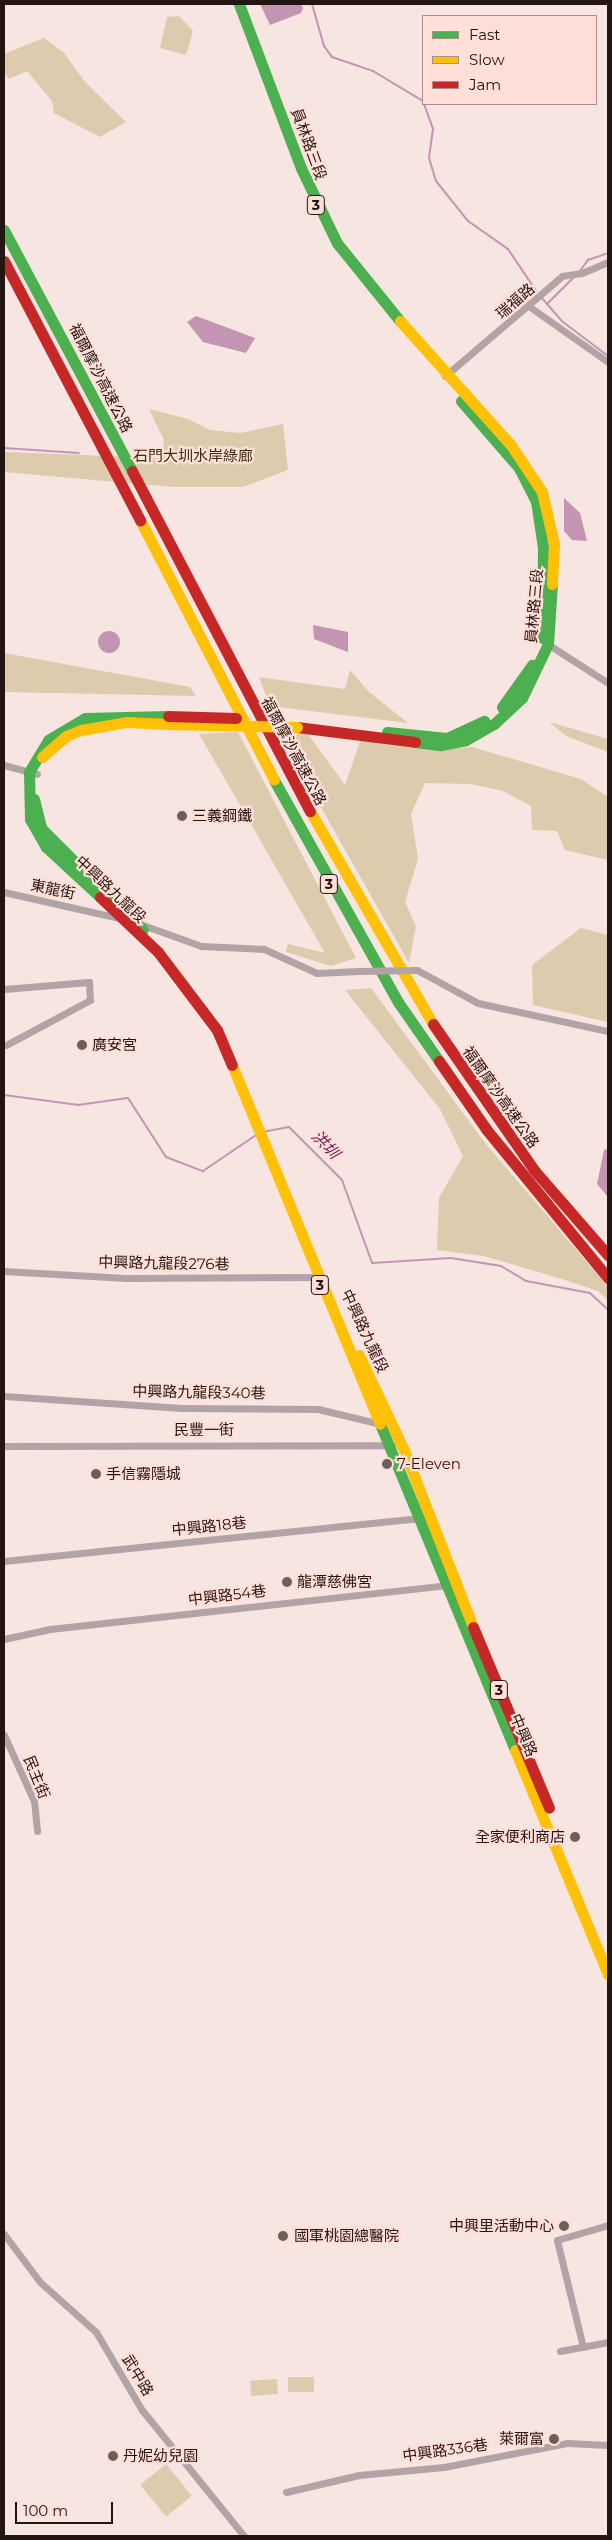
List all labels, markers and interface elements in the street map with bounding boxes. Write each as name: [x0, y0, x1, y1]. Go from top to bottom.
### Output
legend: [422, 15, 597, 105]
text: Fast: [469, 25, 500, 44]
text: Slow: [469, 50, 505, 69]
text: Jam: [469, 75, 501, 94]
street label: 員林路三段: [288, 106, 330, 182]
road number: 3: [306, 194, 326, 216]
street label: 瑞福路: [492, 279, 538, 323]
street label: 福爾摩沙高速公路: [66, 320, 136, 436]
park label: 石門大圳水岸綠廊: [133, 447, 253, 465]
street label: 員林路三段: [522, 568, 546, 644]
street label: 福爾摩沙高速公路: [258, 694, 330, 808]
place label: 三義鋼鐵: [192, 807, 252, 825]
marker: 三義鋼鐵: [176, 810, 188, 822]
street label: 中興路九龍段: [72, 852, 150, 926]
road number: 3: [319, 872, 339, 896]
street label: 東龍街: [29, 876, 77, 902]
place label: 廣安宮: [92, 1036, 137, 1054]
marker: 廣安宮: [76, 1039, 88, 1051]
street label: 福爾摩沙高速公路: [459, 1043, 543, 1151]
water label: 洪圳: [307, 1127, 343, 1163]
street label: 中興路九龍段276巷: [98, 1253, 230, 1273]
road number: 3: [310, 1274, 330, 1296]
street label: 中興路九龍段: [338, 1286, 392, 1376]
street label: 中興路九龍段340巷: [132, 1382, 266, 1402]
street label: 民豐一街: [174, 1421, 234, 1439]
place label: 7-Eleven: [397, 1455, 461, 1473]
marker: 7-Eleven: [381, 1458, 393, 1470]
place label: 手信霧隱城: [106, 1465, 181, 1483]
marker: 手信霧隱城: [90, 1468, 102, 1480]
street label: 中興路18巷: [171, 1513, 247, 1539]
place label: 龍潭慈佛宮: [297, 1573, 372, 1591]
marker: 龍潭慈佛宮: [281, 1576, 293, 1588]
street label: 中興路54巷: [187, 1581, 267, 1609]
road number: 3: [489, 1678, 509, 1702]
street label: 中興路: [507, 1711, 541, 1759]
street label: 民主街: [20, 1753, 54, 1801]
place label: 全家便利商店: [475, 1828, 565, 1846]
marker: 全家便利商店: [569, 1831, 581, 1843]
place label: 中興里活動中心: [449, 2217, 554, 2235]
marker: 中興里活動中心: [558, 2220, 570, 2232]
place label: 國軍桃園總醫院: [294, 2227, 399, 2245]
marker: 國軍桃園總醫院: [276, 2229, 290, 2243]
street label: 武中路: [119, 2351, 157, 2399]
place label: 萊爾富: [499, 2430, 544, 2448]
marker: 萊爾富: [548, 2433, 560, 2445]
street label: 中興路336巷: [401, 2435, 489, 2465]
place label: 丹妮幼兒園: [123, 2447, 198, 2465]
marker: 丹妮幼兒園: [107, 2450, 119, 2462]
scale bar: [18, 2492, 115, 2524]
text: 100 m: [23, 2501, 68, 2520]

